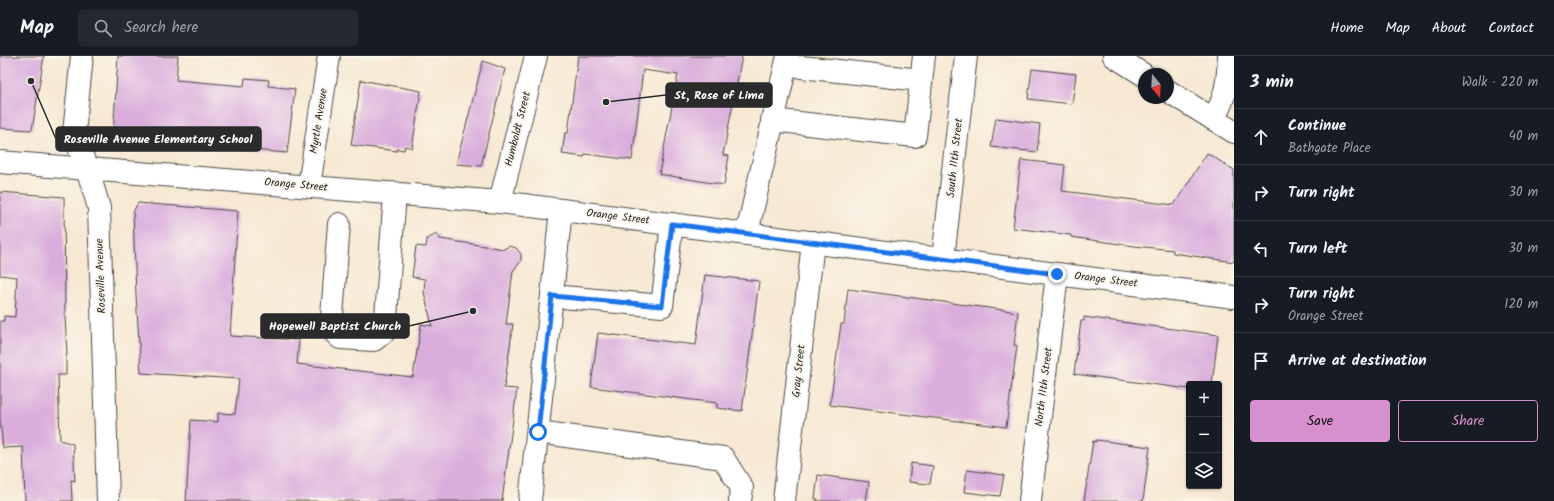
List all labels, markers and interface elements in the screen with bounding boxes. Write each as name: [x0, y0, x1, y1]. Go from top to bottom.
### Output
search box: [78, 10, 358, 46]
text: Map: [20, 13, 54, 43]
text: Search here: [124, 16, 198, 40]
icon: search: [92, 17, 114, 39]
text: Home: [1330, 17, 1364, 39]
text: Map: [1386, 17, 1410, 39]
text: About: [1432, 17, 1466, 39]
text: Contact: [1488, 17, 1534, 39]
north arrow: [1138, 68, 1174, 104]
text: 3 min: [1250, 69, 1294, 96]
text: Walk · 220 m: [1462, 72, 1538, 93]
callout: St, Rose of Lima: [666, 83, 772, 107]
text: St, Rose of Lima: [674, 86, 764, 105]
street label: Myrtle Avenue: [305, 87, 333, 155]
street label: Humboldt Street: [500, 89, 536, 169]
text: Continue: [1288, 114, 1346, 138]
street label: South 11th Street: [942, 117, 968, 199]
icon: ahead: [1250, 126, 1272, 148]
text: 40 m: [1509, 126, 1538, 147]
callout: Roseville Avenue Elementary School: [56, 127, 261, 151]
text: Roseville Avenue Elementary School: [64, 130, 253, 149]
text: Bathgate Place: [1288, 138, 1371, 159]
street label: Orange Street: [263, 173, 329, 197]
text: Turn right: [1288, 181, 1355, 205]
icon: right: [1250, 182, 1272, 204]
text: 30 m: [1509, 182, 1538, 203]
street label: Orange Street: [585, 204, 652, 230]
text: Turn left: [1288, 237, 1348, 261]
street label: Roseville Avenue: [91, 238, 111, 314]
icon: left: [1250, 238, 1272, 260]
text: 30 m: [1509, 238, 1538, 259]
route end: [1048, 265, 1066, 283]
street label: Orange Street: [1073, 267, 1140, 293]
text: Turn right: [1288, 282, 1355, 306]
icon: right: [1250, 294, 1272, 316]
text: 120 m: [1504, 294, 1538, 315]
text: Orange Street: [1288, 306, 1364, 327]
callout: Hopewell Baptist Church: [261, 314, 409, 338]
text: Hopewell Baptist Church: [269, 317, 401, 336]
street label: Gray Street: [787, 343, 811, 398]
street label: North 11th Street: [1030, 345, 1058, 428]
text: Arrive at destination: [1288, 349, 1427, 373]
icon: arrive: [1250, 350, 1272, 372]
map controls: [1186, 381, 1222, 489]
button: +: [1186, 381, 1222, 417]
button: Save: [1250, 400, 1390, 442]
button: Share: [1398, 400, 1538, 442]
button: −: [1186, 417, 1222, 453]
route start: [529, 423, 547, 441]
button: layers: [1186, 453, 1222, 489]

